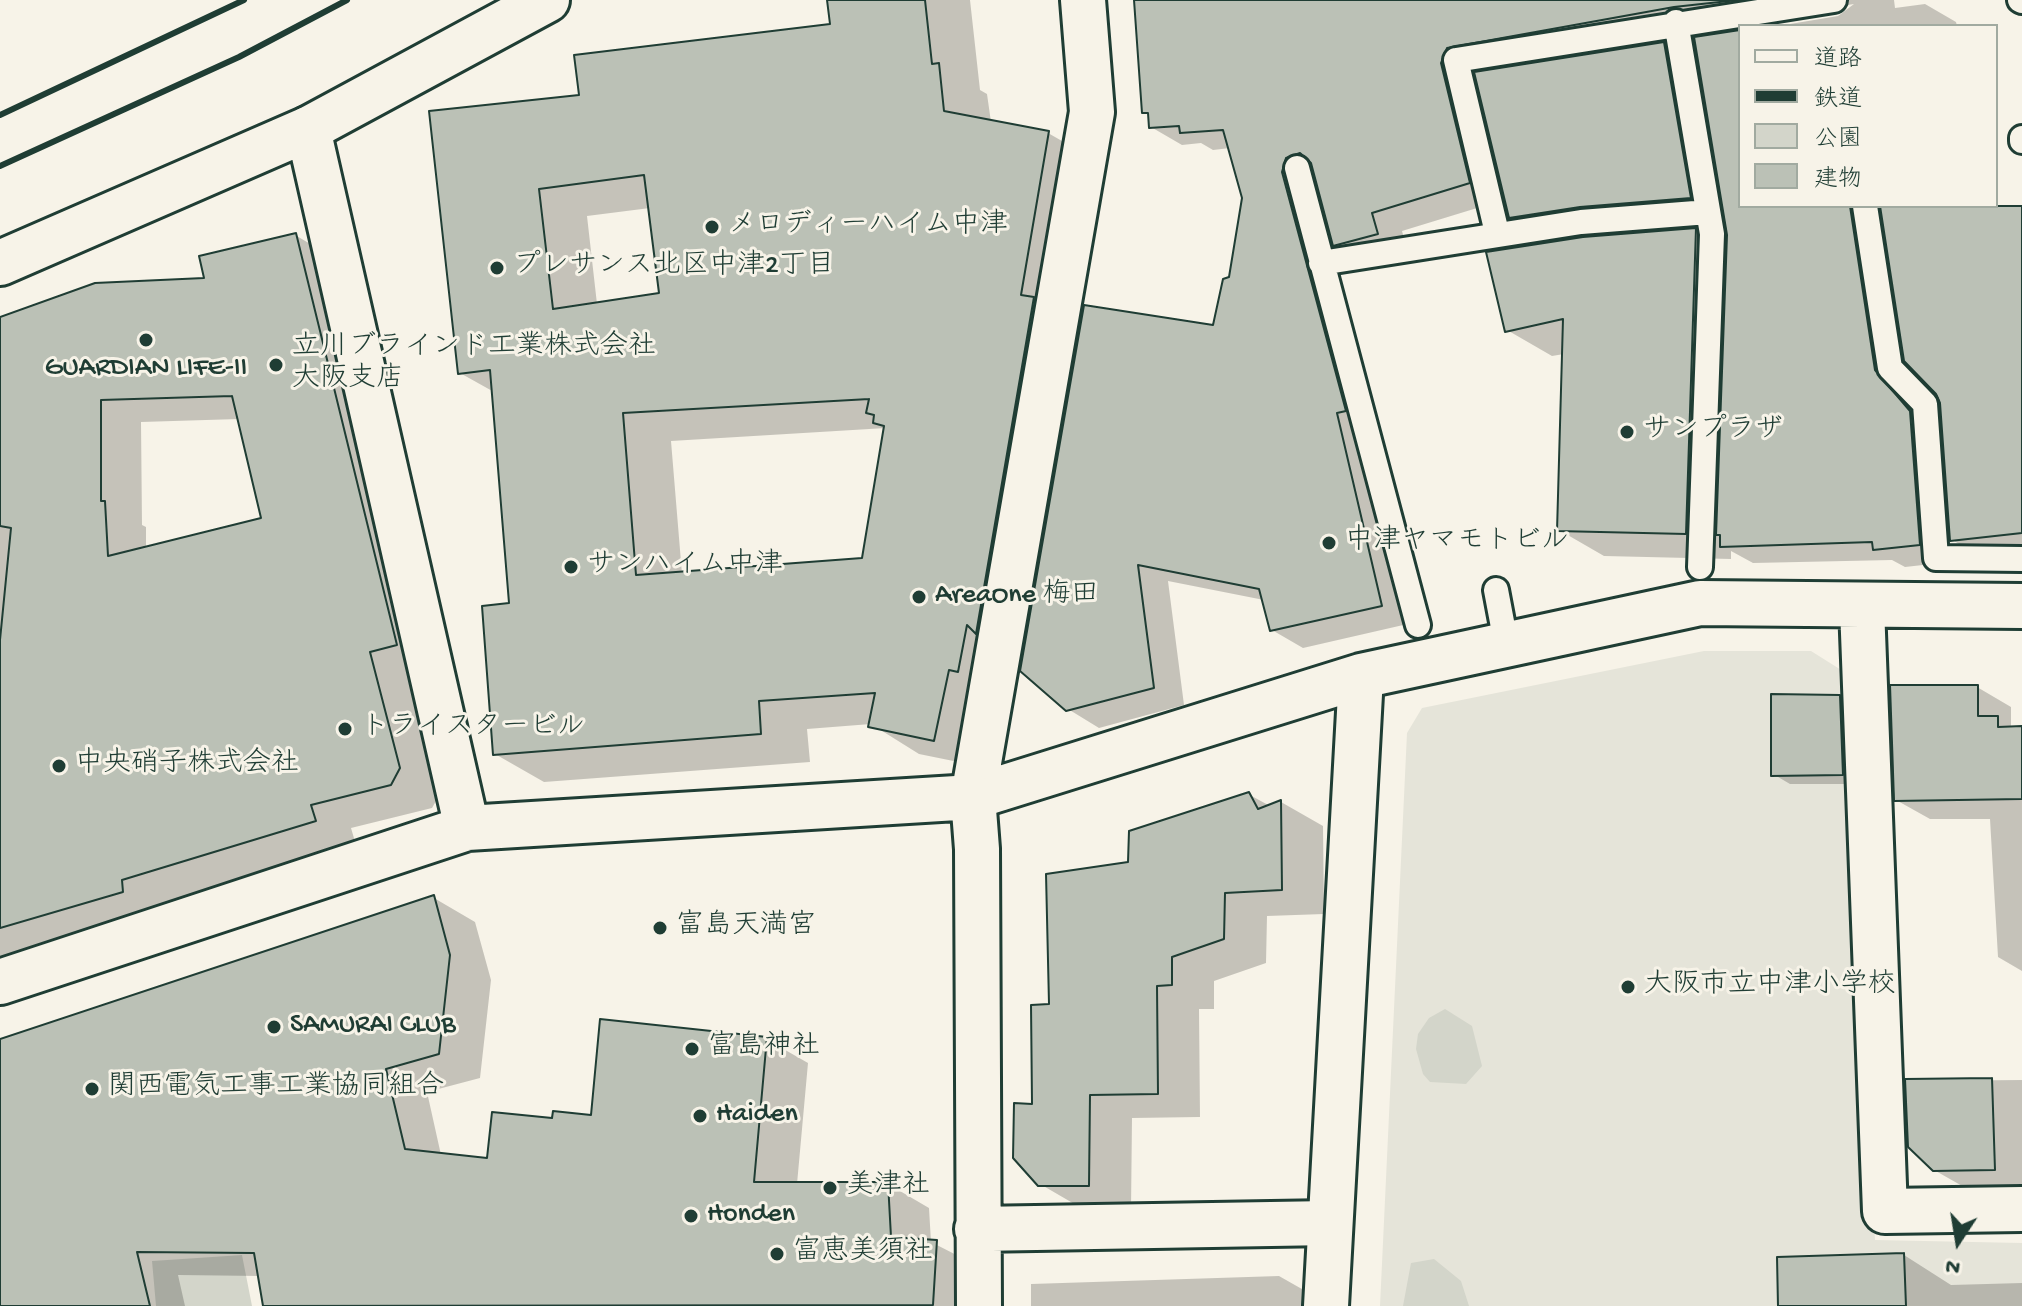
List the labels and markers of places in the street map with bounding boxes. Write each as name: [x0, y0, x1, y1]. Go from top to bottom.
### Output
place label: メロディーハイム中津: [728, 210, 1008, 244]
marker: メロディーハイム中津: [703, 218, 721, 236]
place label: プレサンス北区中津2丁目: [513, 251, 835, 285]
marker: プレサンス北区中津2丁目: [488, 259, 506, 277]
marker: GUARDIAN LIFE-II: [137, 331, 155, 349]
place label: 立川ブラインド工業株式会社 大阪支店: [292, 332, 656, 398]
place label: GUARDIAN LIFE-II: [45, 353, 247, 387]
marker: 立川ブラインド工業株式会社 大阪支店: [267, 356, 285, 374]
place label: サンプラザ: [1643, 415, 1783, 449]
marker: サンプラザ: [1618, 423, 1636, 441]
place label: 中津ヤマモトビル: [1345, 526, 1569, 560]
marker: 中津ヤマモトビル: [1320, 534, 1338, 552]
place label: サンハイム中津: [587, 550, 783, 584]
marker: サンハイム中津: [562, 558, 580, 576]
place label: AreaOne 梅田: [935, 580, 1099, 614]
marker: AreaOne 梅田: [910, 588, 928, 606]
place label: トライスタービル: [361, 712, 585, 746]
marker: トライスタービル: [336, 720, 354, 738]
place label: 中央硝子株式会社: [75, 749, 299, 783]
marker: 中央硝子株式会社: [50, 757, 68, 775]
place label: 富島天満宮: [676, 911, 816, 945]
marker: 富島天満宮: [651, 919, 669, 937]
place label: 大阪市立中津小学校: [1644, 970, 1896, 1004]
marker: 大阪市立中津小学校: [1619, 978, 1637, 996]
place label: SAMURAI CLUB: [290, 1010, 456, 1044]
marker: SAMURAI CLUB: [265, 1018, 283, 1036]
place label: 富島神社: [708, 1032, 820, 1066]
marker: 富島神社: [683, 1040, 701, 1058]
place label: 関西電気工事工業協同組合: [108, 1072, 444, 1106]
marker: 関西電気工事工業協同組合: [83, 1080, 101, 1098]
place label: Haiden: [716, 1099, 798, 1133]
marker: Haiden: [691, 1107, 709, 1125]
place label: 美津社: [846, 1171, 930, 1205]
marker: 美津社: [821, 1179, 839, 1197]
place label: Honden: [707, 1199, 795, 1233]
marker: Honden: [682, 1207, 700, 1225]
place label: 富恵美須社: [793, 1237, 933, 1271]
marker: 富恵美須社: [768, 1245, 786, 1263]

